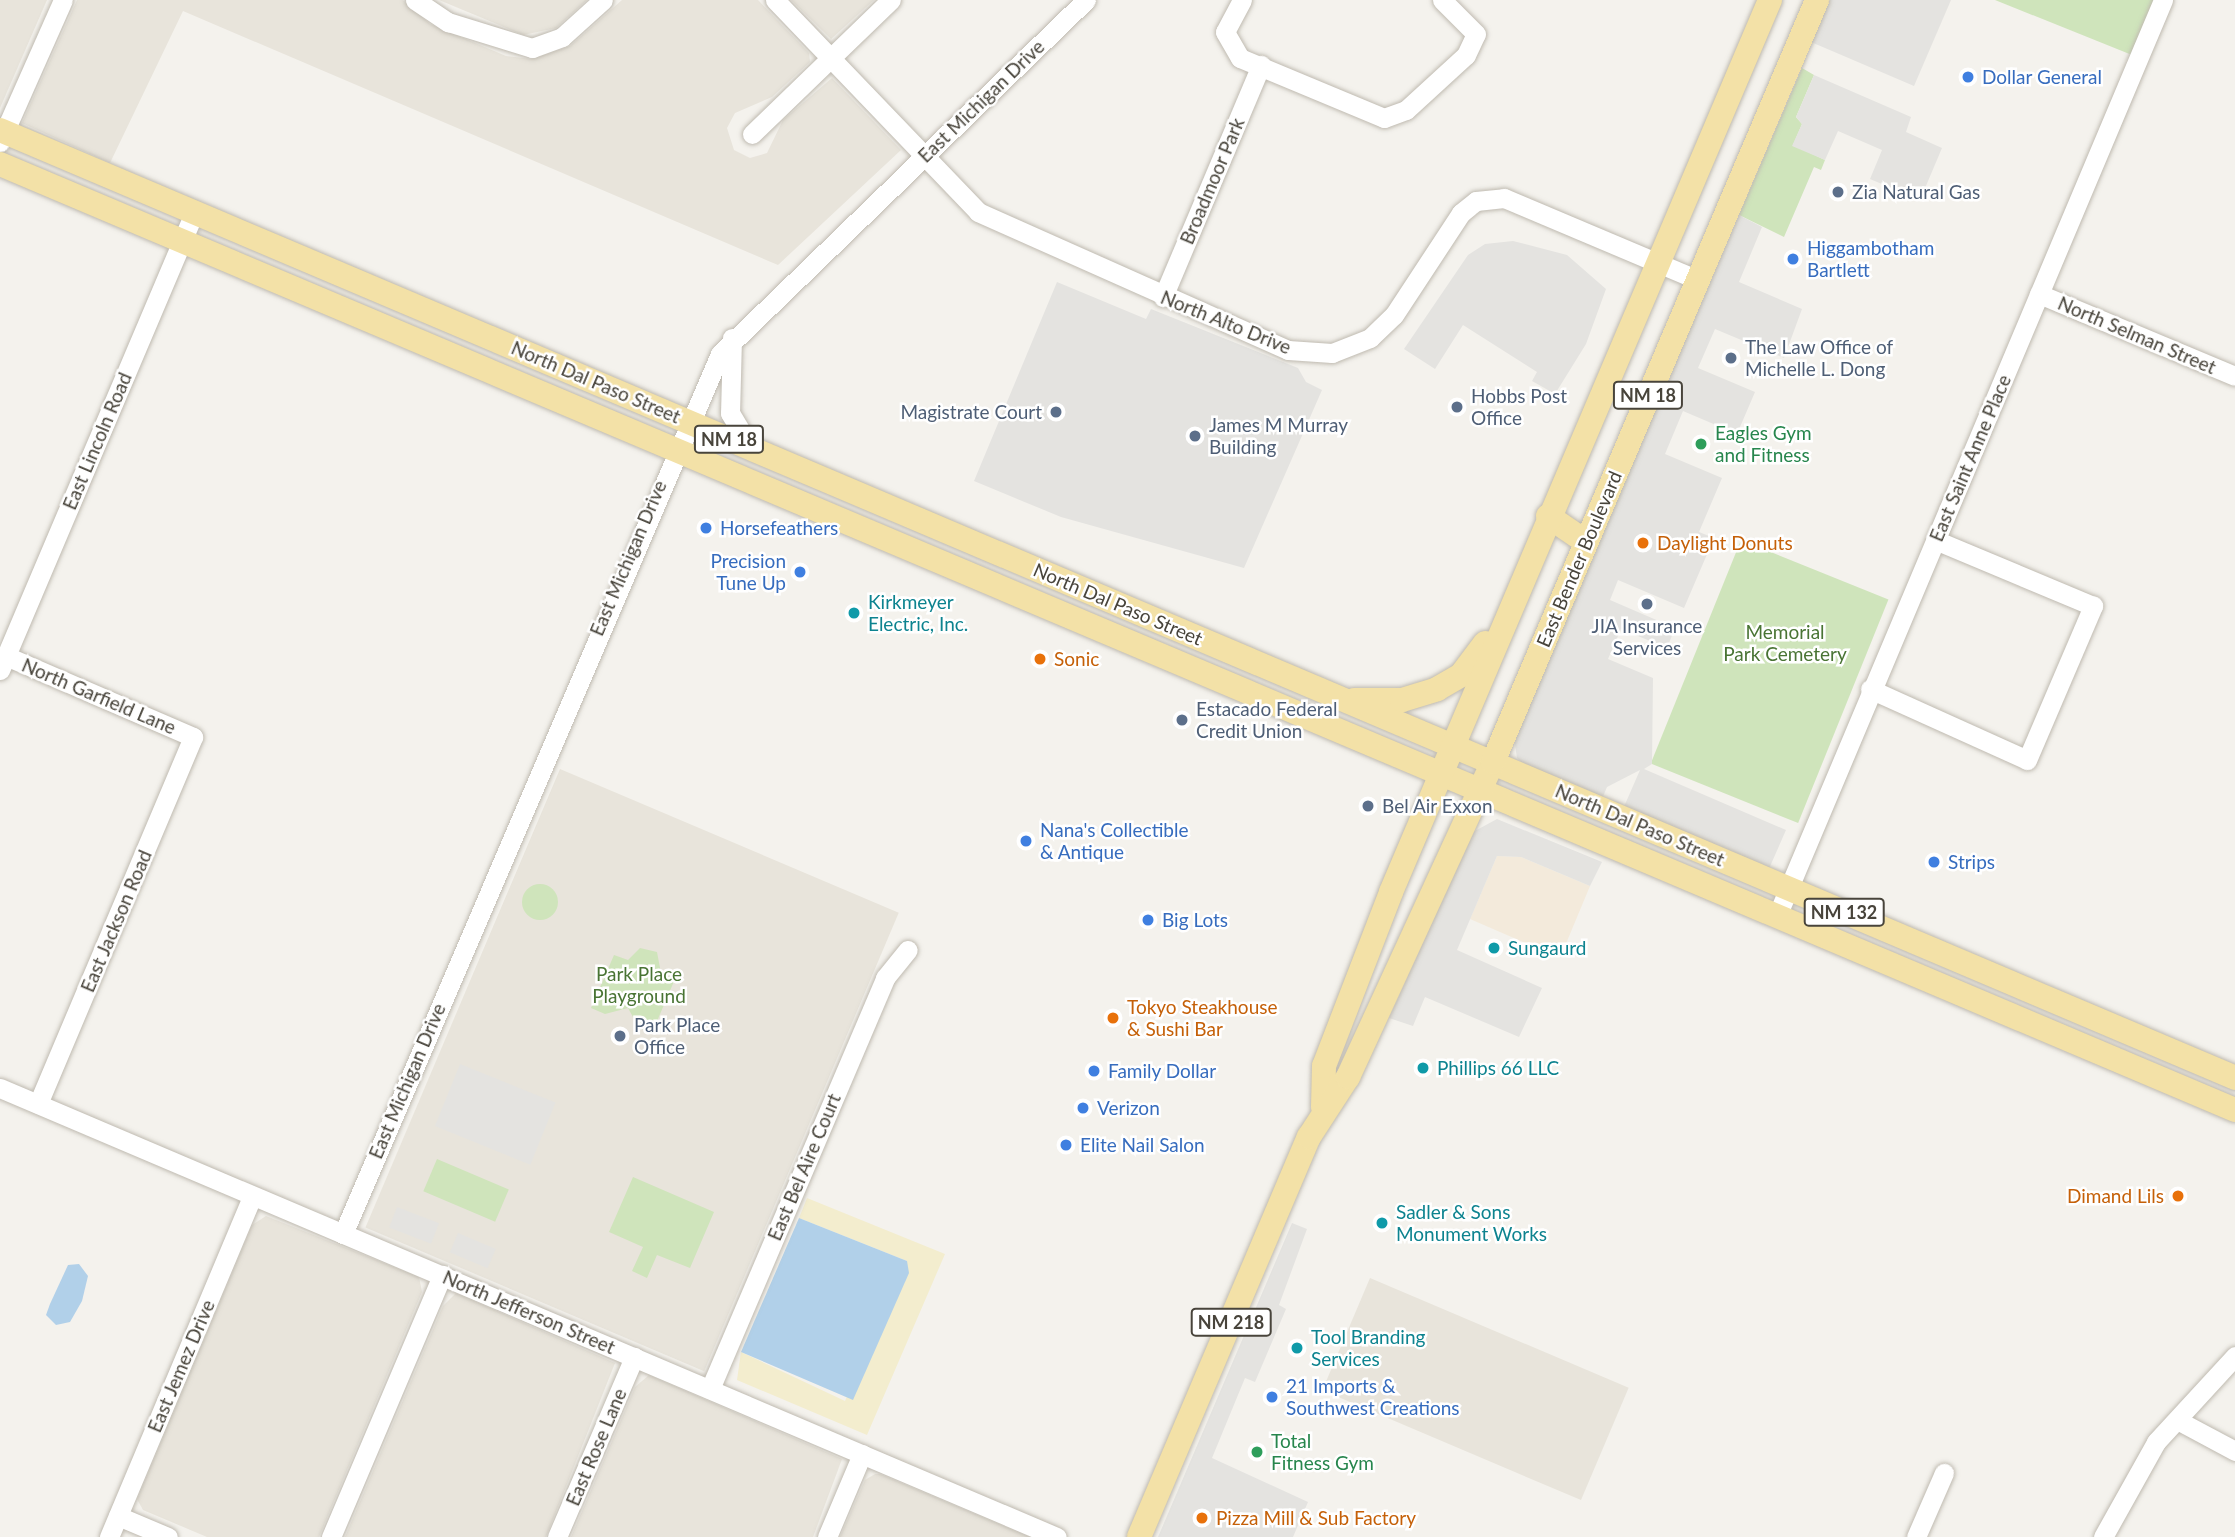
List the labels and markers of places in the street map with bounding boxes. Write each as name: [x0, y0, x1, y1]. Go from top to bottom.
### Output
place label: Dollar General: [1982, 66, 2102, 88]
marker: Dollar General: [1960, 69, 1976, 85]
place label: Zia Natural Gas: [1852, 181, 1980, 203]
marker: Zia Natural Gas: [1830, 184, 1846, 200]
place label: Higgambotham Bartlett: [1807, 237, 1934, 281]
marker: Higgambotham Bartlett: [1785, 251, 1801, 267]
place label: The Law Office of Michelle L. Dong: [1745, 336, 1894, 380]
marker: The Law Office of Michelle L. Dong: [1723, 350, 1739, 366]
place label: Hobbs Post Office: [1471, 385, 1567, 429]
marker: Hobbs Post Office: [1449, 399, 1465, 415]
place label: Magistrate Court: [900, 401, 1042, 423]
marker: Magistrate Court: [1048, 404, 1064, 420]
place label: James M Murray Building: [1209, 414, 1348, 458]
place label: Eagles Gym and Fitness: [1715, 422, 1812, 466]
marker: James M Murray Building: [1187, 428, 1203, 444]
marker: Eagles Gym and Fitness: [1693, 436, 1709, 452]
place label: Horsefeathers: [720, 517, 838, 539]
marker: Horsefeathers: [698, 520, 714, 536]
place label: Daylight Donuts: [1657, 532, 1793, 554]
marker: Daylight Donuts: [1635, 535, 1651, 551]
place label: Precision Tune Up: [710, 550, 786, 594]
marker: Precision Tune Up: [792, 564, 808, 580]
place label: Kirkmeyer Electric, Inc.: [868, 591, 968, 635]
marker: JIA Insurance Services: [1639, 596, 1655, 612]
marker: Kirkmeyer Electric, Inc.: [846, 605, 862, 621]
place label: JIA Insurance Services: [1591, 615, 1703, 659]
place label: Sonic: [1054, 648, 1099, 670]
marker: Sonic: [1032, 651, 1048, 667]
place label: Estacado Federal Credit Union: [1196, 698, 1337, 742]
marker: Estacado Federal Credit Union: [1174, 712, 1190, 728]
place label: Bel Air Exxon: [1382, 795, 1494, 817]
marker: Bel Air Exxon: [1360, 798, 1376, 814]
place label: Nana's Collectible & Antique: [1040, 819, 1189, 863]
marker: Nana's Collectible & Antique: [1018, 833, 1034, 849]
place label: Strips: [1948, 851, 1995, 873]
marker: Strips: [1926, 854, 1942, 870]
place label: Big Lots: [1162, 909, 1228, 931]
marker: Big Lots: [1140, 912, 1156, 928]
place label: Sungaurd: [1508, 937, 1586, 959]
marker: Sungaurd: [1486, 940, 1502, 956]
place label: Tokyo Steakhouse & Sushi Bar: [1127, 996, 1277, 1040]
marker: Tokyo Steakhouse & Sushi Bar: [1105, 1010, 1121, 1026]
place label: Park Place Office: [634, 1014, 720, 1058]
marker: Park Place Office: [612, 1028, 628, 1044]
place label: Phillips 66 LLC: [1437, 1057, 1559, 1079]
place label: Family Dollar: [1108, 1060, 1217, 1082]
marker: Phillips 66 LLC: [1415, 1060, 1431, 1076]
marker: Family Dollar: [1086, 1063, 1102, 1079]
place label: Verizon: [1097, 1097, 1160, 1119]
marker: Verizon: [1075, 1100, 1091, 1116]
place label: Elite Nail Salon: [1080, 1134, 1205, 1156]
marker: Elite Nail Salon: [1058, 1137, 1074, 1153]
place label: Dimand Lils: [2067, 1185, 2164, 1207]
marker: Dimand Lils: [2170, 1188, 2186, 1204]
place label: Sadler & Sons Monument Works: [1396, 1201, 1547, 1245]
marker: Sadler & Sons Monument Works: [1374, 1215, 1390, 1231]
place label: Tool Branding Services: [1311, 1326, 1425, 1370]
marker: Tool Branding Services: [1289, 1340, 1305, 1356]
place label: 21 Imports & Southwest Creations: [1286, 1375, 1460, 1419]
marker: 21 Imports & Southwest Creations: [1264, 1389, 1280, 1405]
place label: Total Fitness Gym: [1271, 1430, 1374, 1474]
marker: Total Fitness Gym: [1249, 1444, 1265, 1460]
place label: Pizza Mill & Sub Factory: [1216, 1507, 1416, 1529]
marker: Pizza Mill & Sub Factory: [1194, 1510, 1210, 1526]

